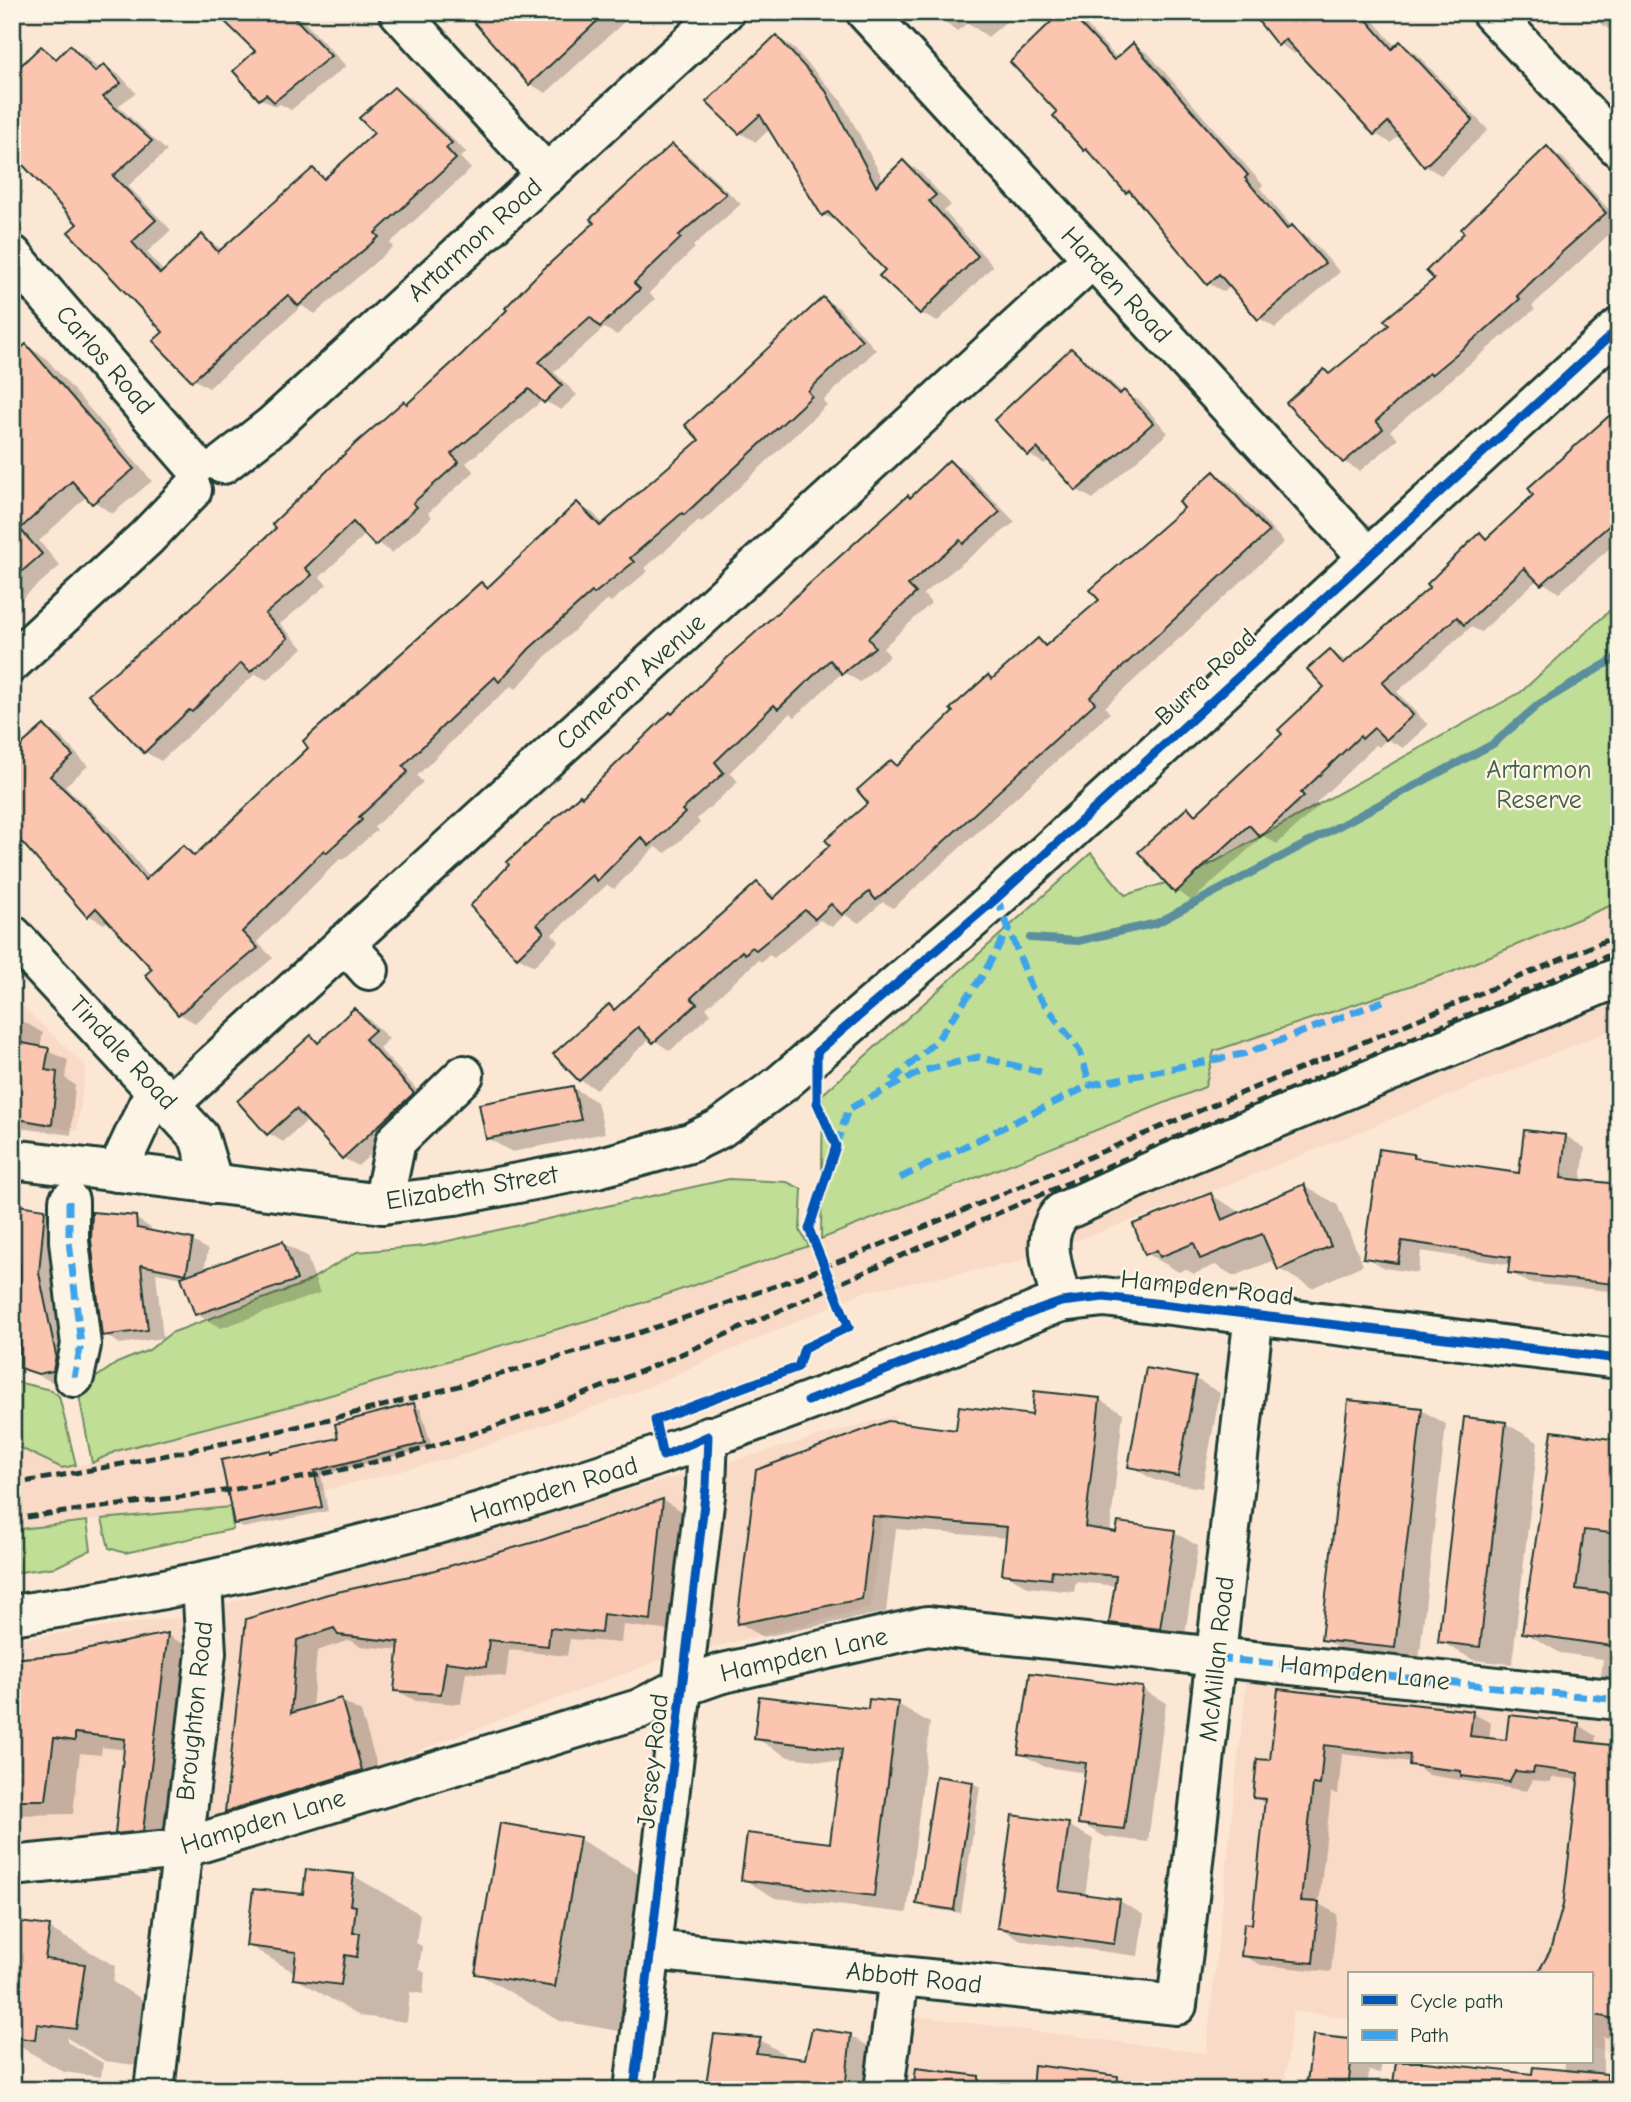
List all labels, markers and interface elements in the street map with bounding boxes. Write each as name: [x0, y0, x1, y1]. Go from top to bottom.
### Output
street label: Artarmon Road: [402, 172, 548, 308]
street label: Harden Road: [1055, 221, 1177, 349]
street label: Carlos Road: [50, 299, 160, 421]
street label: Cameron Avenue: [550, 607, 712, 757]
street label: Burra Road: [1149, 622, 1263, 732]
park label: Artarmon Reserve: [1486, 755, 1592, 815]
street label: Tindale Road: [63, 990, 183, 1116]
street label: Elizabeth Street: [384, 1159, 562, 1216]
street label: Hampden Road: [1119, 1264, 1295, 1312]
street label: Hampden Road: [467, 1450, 641, 1530]
street label: McMillan Road: [1193, 1575, 1241, 1743]
street label: Broughton Road: [171, 1620, 219, 1802]
street label: Hampden Lane: [717, 1621, 891, 1689]
street label: Hampden Lane: [1279, 1649, 1451, 1697]
street label: Jersey Road: [631, 1692, 675, 1830]
street label: Hampden Lane: [177, 1783, 349, 1861]
street label: Abbott Road: [845, 1956, 983, 2000]
legend: [1348, 1972, 1592, 2064]
text: Cycle path: [1410, 1989, 1503, 2013]
text: Path: [1410, 2023, 1449, 2047]

